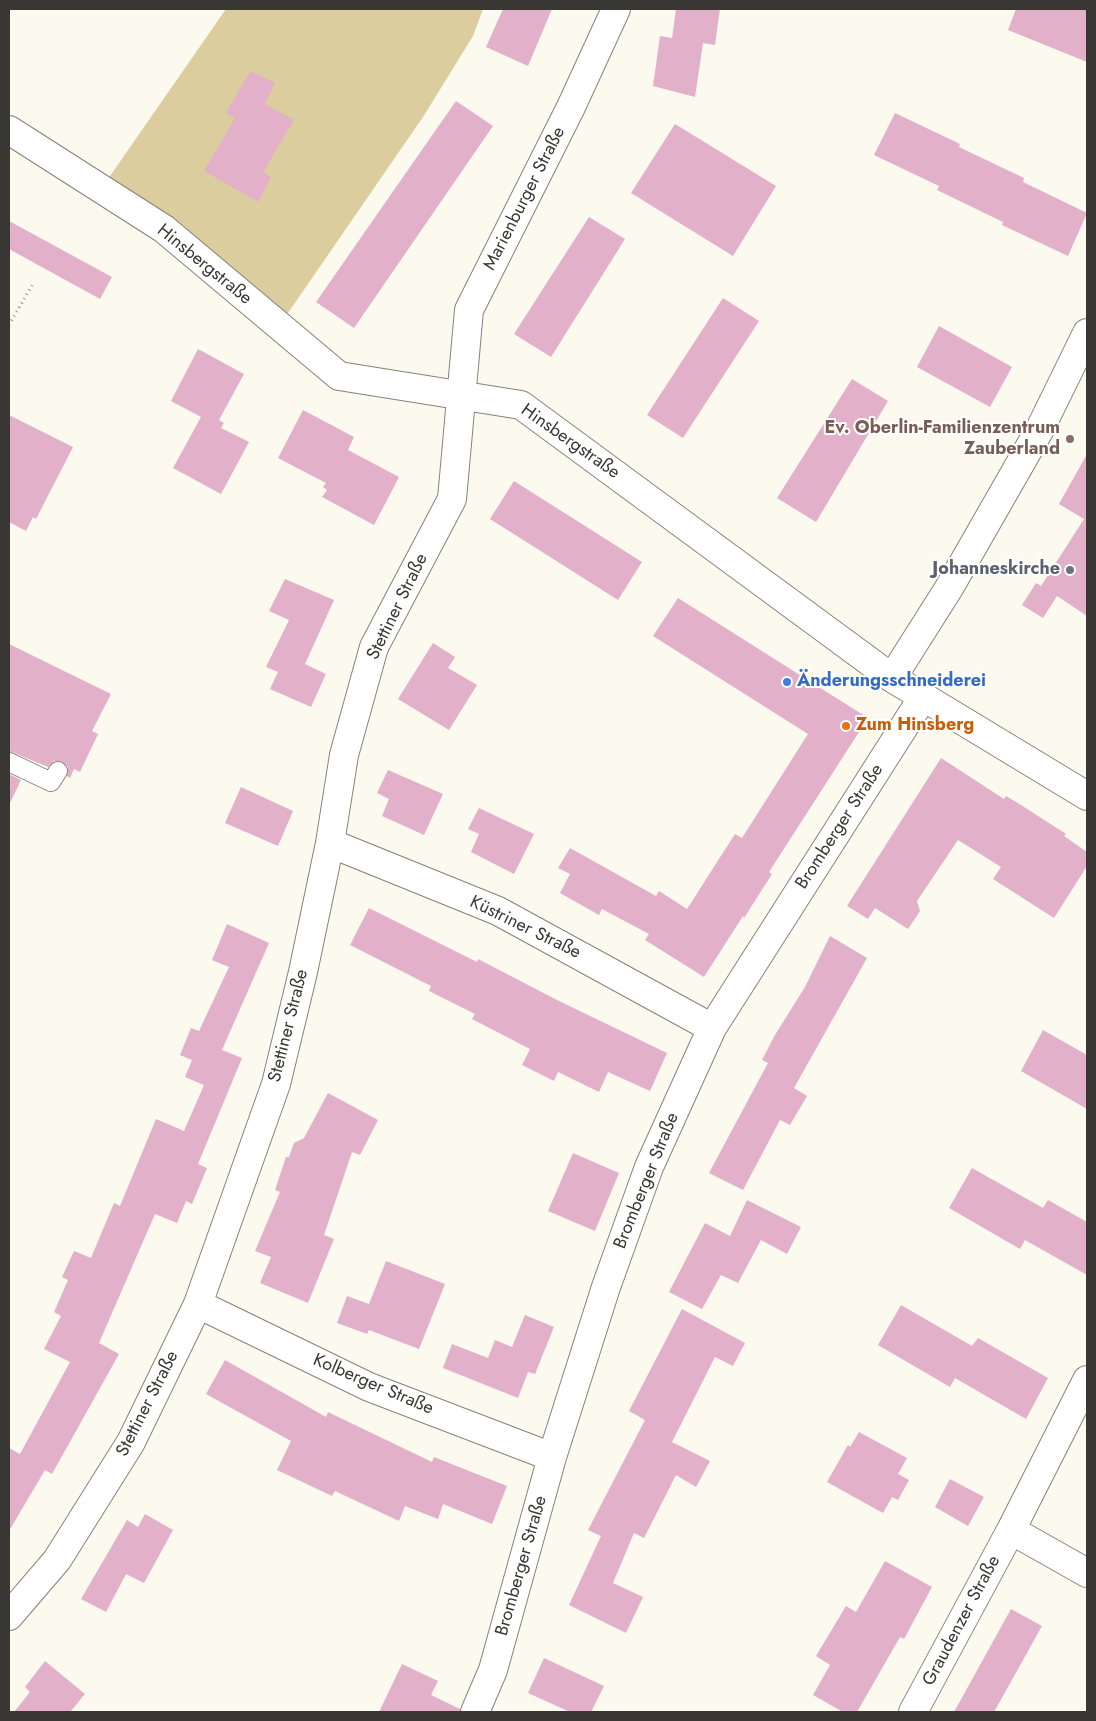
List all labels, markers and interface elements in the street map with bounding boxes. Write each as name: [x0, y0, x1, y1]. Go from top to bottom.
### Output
street label: Marienburger Straße: [480, 124, 570, 274]
street label: Hinsbergstraße: [152, 220, 256, 310]
street label: Hinsbergstraße: [516, 400, 624, 484]
place label: Ev. Oberlin-Familienzentrum Zauberland: [824, 418, 1060, 460]
marker: Ev. Oberlin-Familienzentrum Zauberland: [1064, 433, 1076, 445]
street label: Stettiner Straße: [363, 550, 433, 664]
place label: Johanneskirche: [932, 559, 1060, 581]
marker: Johanneskirche: [1064, 564, 1076, 576]
place label: Änderungsschneiderei: [797, 671, 986, 693]
marker: Änderungsschneiderei: [781, 676, 793, 688]
place label: Zum Hinsberg: [856, 715, 974, 737]
marker: Zum Hinsberg: [840, 720, 852, 732]
street label: Bromberger Straße: [792, 760, 888, 894]
street label: Küstriner Straße: [466, 892, 584, 964]
street label: Stettiner Straße: [265, 967, 313, 1085]
street label: Bromberger Straße: [610, 1110, 684, 1252]
street label: Stettiner Straße: [112, 1348, 184, 1460]
street label: Kolberger Straße: [310, 1350, 436, 1420]
street label: Bromberger Straße: [492, 1493, 552, 1639]
street label: Graudenzer Straße: [919, 1552, 1005, 1690]

